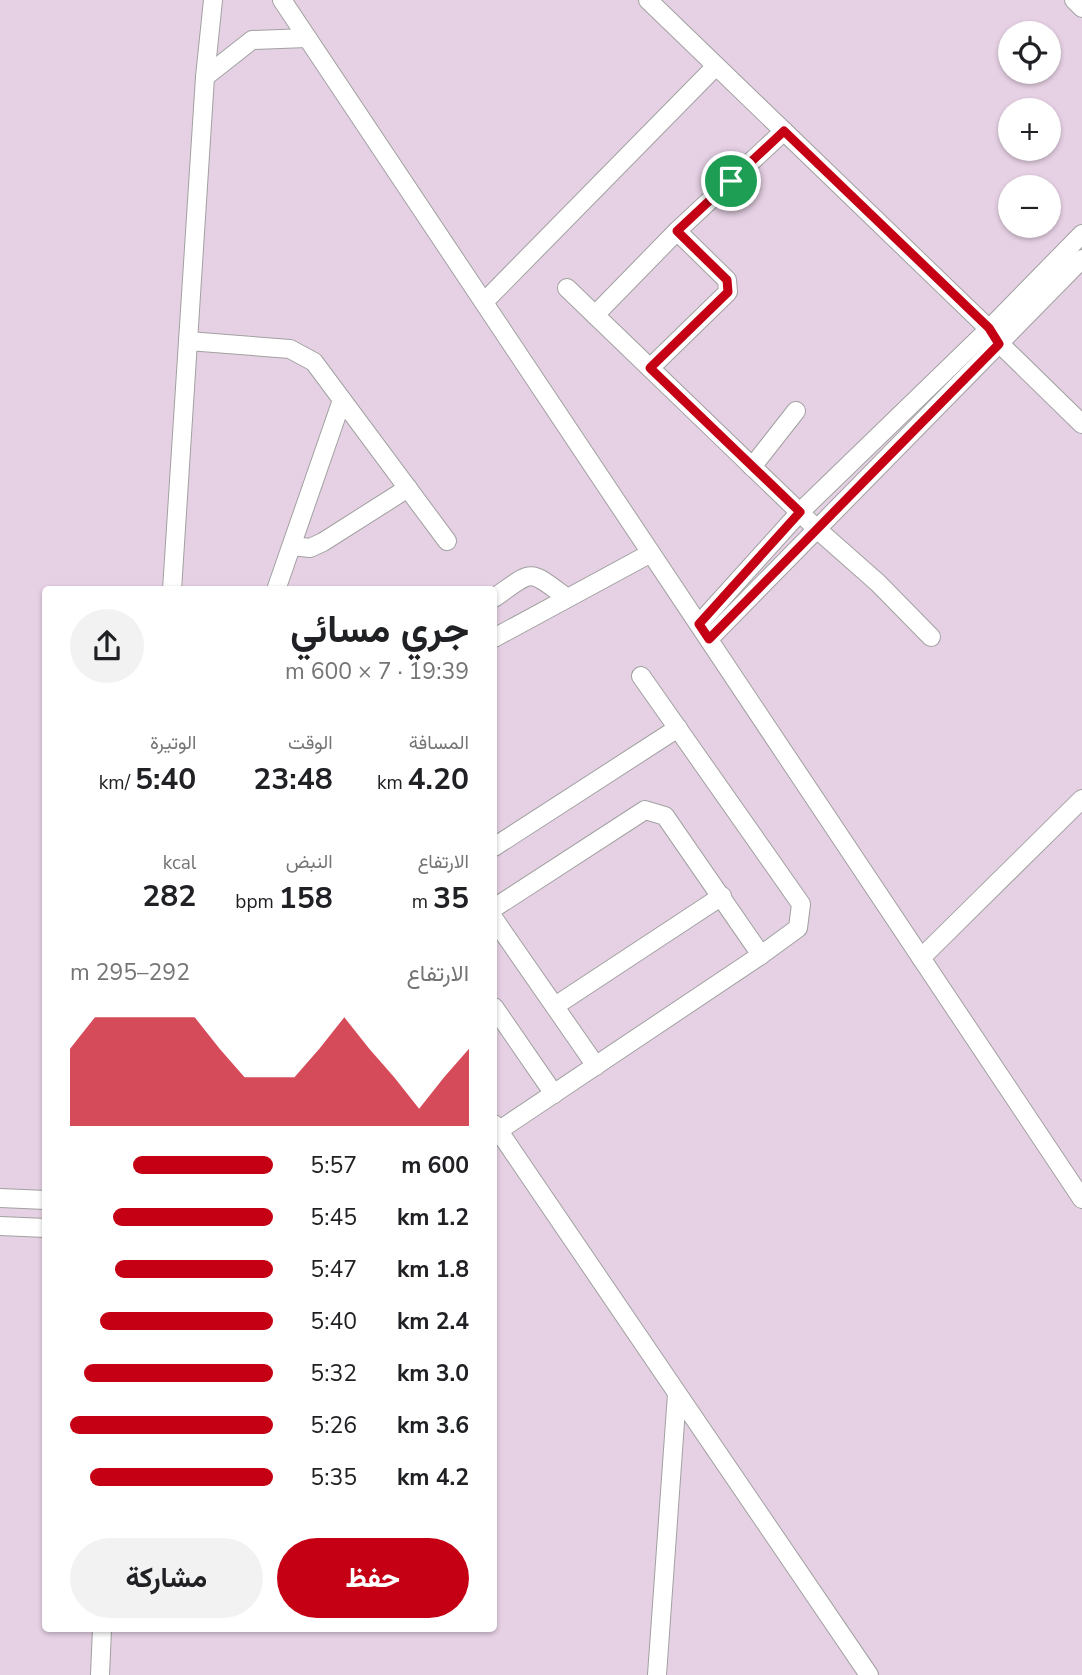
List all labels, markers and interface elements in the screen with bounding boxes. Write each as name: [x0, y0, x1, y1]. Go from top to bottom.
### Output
map controls: [998, 21, 1061, 238]
button: locate: [998, 21, 1061, 84]
button: +: [998, 98, 1061, 161]
pin: [701, 151, 761, 211]
icon: arrive: [712, 162, 750, 200]
button: −: [998, 175, 1061, 238]
text: جري مسائي: [290, 604, 469, 655]
button: share: [70, 609, 144, 683]
text: 19:39 · 7 × 600 m: [285, 656, 469, 687]
text: الوتيرة: [150, 730, 196, 756]
text: الوقت: [288, 730, 333, 756]
text: المسافة: [409, 730, 469, 756]
text: 5:40: [135, 759, 196, 800]
text: 23:48: [253, 759, 333, 800]
text: 4.20: [408, 759, 469, 800]
text: /km: [99, 770, 135, 796]
text: km: [377, 770, 408, 796]
text: النبض: [286, 849, 333, 875]
text: الارتفاع: [417, 849, 469, 875]
text: kcal: [163, 850, 196, 876]
text: 282: [142, 876, 196, 917]
text: 158: [279, 878, 333, 919]
text: 35: [433, 878, 469, 919]
text: bpm: [235, 889, 279, 915]
text: m: [412, 889, 433, 915]
text: 292–295 m: [70, 957, 190, 988]
text: الارتفاع: [407, 958, 469, 989]
text: 5:57: [310, 1150, 357, 1181]
text: 600 m: [401, 1150, 469, 1181]
text: 5:45: [310, 1202, 357, 1233]
text: 1.2 km: [397, 1202, 469, 1233]
text: 5:47: [310, 1254, 357, 1285]
text: 1.8 km: [397, 1254, 469, 1285]
text: 5:40: [310, 1306, 357, 1337]
text: 2.4 km: [397, 1306, 469, 1337]
text: 5:32: [310, 1358, 357, 1389]
text: 3.0 km: [397, 1358, 469, 1389]
text: 5:26: [310, 1410, 357, 1441]
text: 3.6 km: [397, 1410, 469, 1441]
text: 5:35: [310, 1462, 357, 1493]
text: 4.2 km: [397, 1462, 469, 1493]
button: مشاركة: [70, 1538, 263, 1618]
button: حفظ: [277, 1538, 469, 1618]

